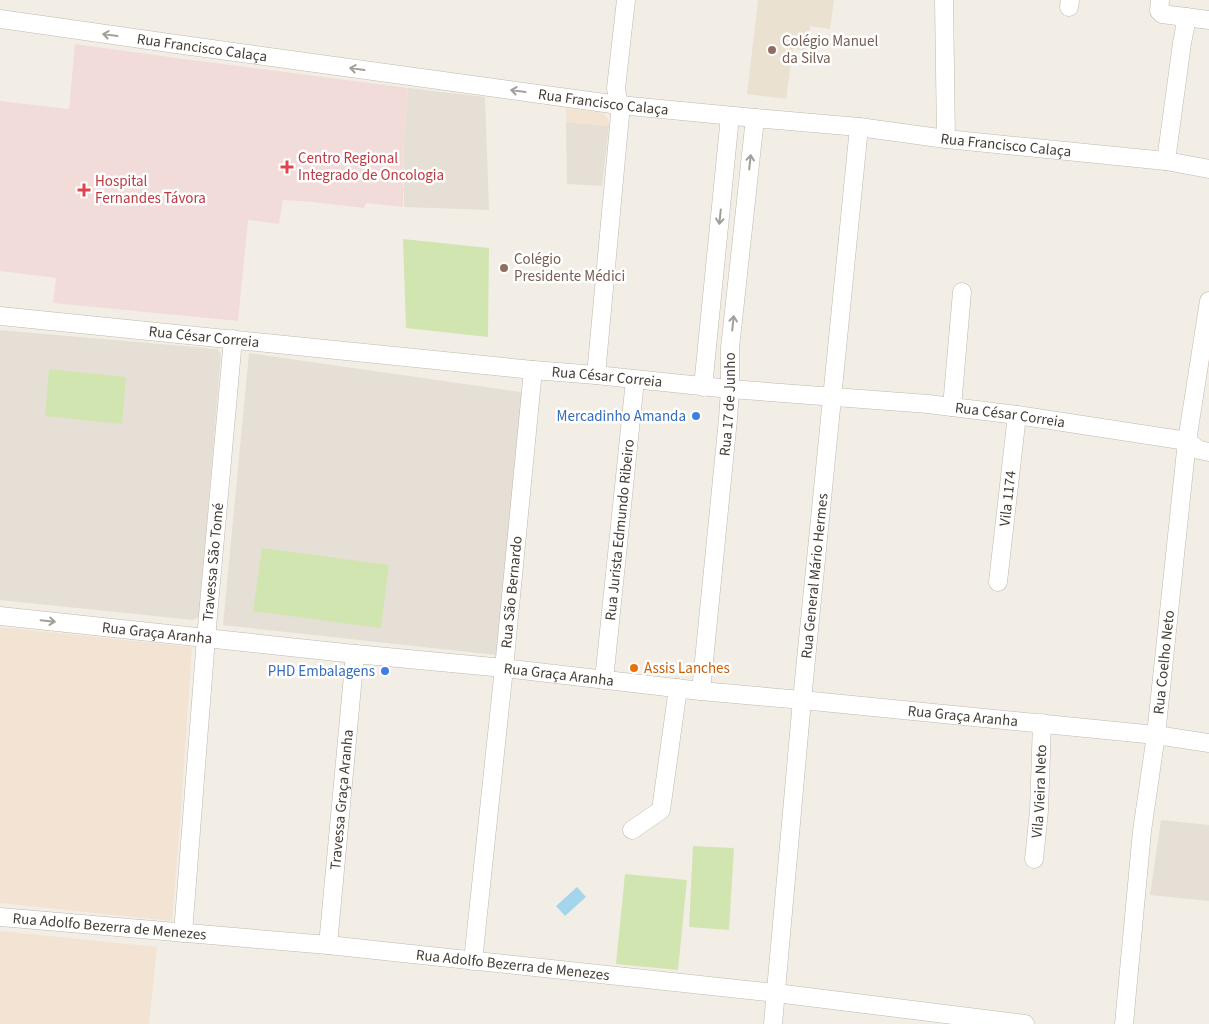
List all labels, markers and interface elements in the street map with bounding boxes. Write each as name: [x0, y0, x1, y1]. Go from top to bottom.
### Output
street label: Rua Francisco Calaça: [135, 28, 269, 67]
one-way arrow: [102, 30, 118, 40]
place label: Colégio Manuel da Silva: [782, 31, 878, 69]
marker: Colégio Manuel da Silva: [766, 44, 778, 56]
one-way arrow: [350, 64, 366, 74]
street label: Rua Francisco Calaça: [537, 83, 670, 120]
one-way arrow: [511, 86, 527, 96]
street label: Rua Francisco Calaça: [939, 128, 1072, 162]
place label: Centro Regional Integrado de Oncologia: [298, 148, 444, 186]
one-way arrow: [745, 154, 755, 170]
marker: Centro Regional Integrado de Oncologia: [280, 160, 294, 174]
place label: Hospital Fernandes Távora: [95, 171, 206, 209]
marker: Hospital Fernandes Távora: [77, 183, 91, 197]
one-way arrow: [715, 208, 725, 224]
place label: Colégio Presidente Médici: [514, 249, 625, 287]
marker: Colégio Presidente Médici: [498, 262, 510, 274]
one-way arrow: [728, 316, 738, 332]
street label: Rua César Correia: [148, 321, 260, 353]
street label: Rua 17 de Junho: [714, 352, 741, 457]
street label: Rua César Correia: [551, 361, 663, 392]
street label: Rua César Correia: [954, 397, 1067, 433]
place label: Mercadinho Amanda: [557, 406, 686, 427]
marker: Mercadinho Amanda: [690, 410, 702, 422]
street label: Rua Jurista Edmundo Ribeiro: [600, 438, 639, 622]
street label: Vila 1174: [994, 469, 1021, 527]
street label: Rua General Mário Hermes: [796, 492, 833, 660]
street label: Travessa São Tomé: [197, 502, 229, 623]
street label: Rua São Bernardo: [495, 535, 527, 649]
street label: Rua Coelho Neto: [1148, 609, 1180, 715]
one-way arrow: [40, 616, 56, 626]
street label: Rua Graça Aranha: [101, 616, 213, 649]
street label: Rua Graça Aranha: [503, 658, 615, 691]
place label: Assis Lanches: [644, 658, 730, 679]
place label: PHD Embalagens: [268, 661, 375, 682]
marker: Assis Lanches: [628, 662, 640, 674]
marker: PHD Embalagens: [379, 665, 391, 677]
street label: Rua Graça Aranha: [907, 700, 1019, 732]
street label: Travessa Graça Aranha: [325, 729, 358, 871]
street label: Vila Vieira Neto: [1026, 744, 1052, 839]
street label: Rua Adolfo Bezerra de Menezes: [12, 908, 207, 945]
street label: Rua Adolfo Bezerra de Menezes: [415, 944, 611, 986]

